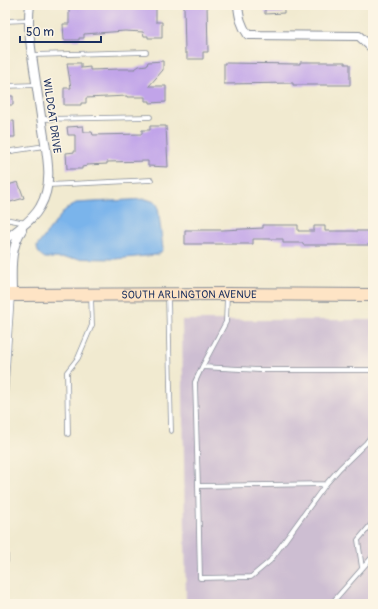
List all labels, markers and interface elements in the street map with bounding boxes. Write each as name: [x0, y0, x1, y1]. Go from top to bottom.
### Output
scale bar: [20, 18, 101, 44]
text: 50 m: [26, 25, 54, 40]
street label: WILDCAT DRIVE: [40, 78, 64, 155]
street label: SOUTH ARLINGTON AVENUE: [121, 287, 257, 301]

